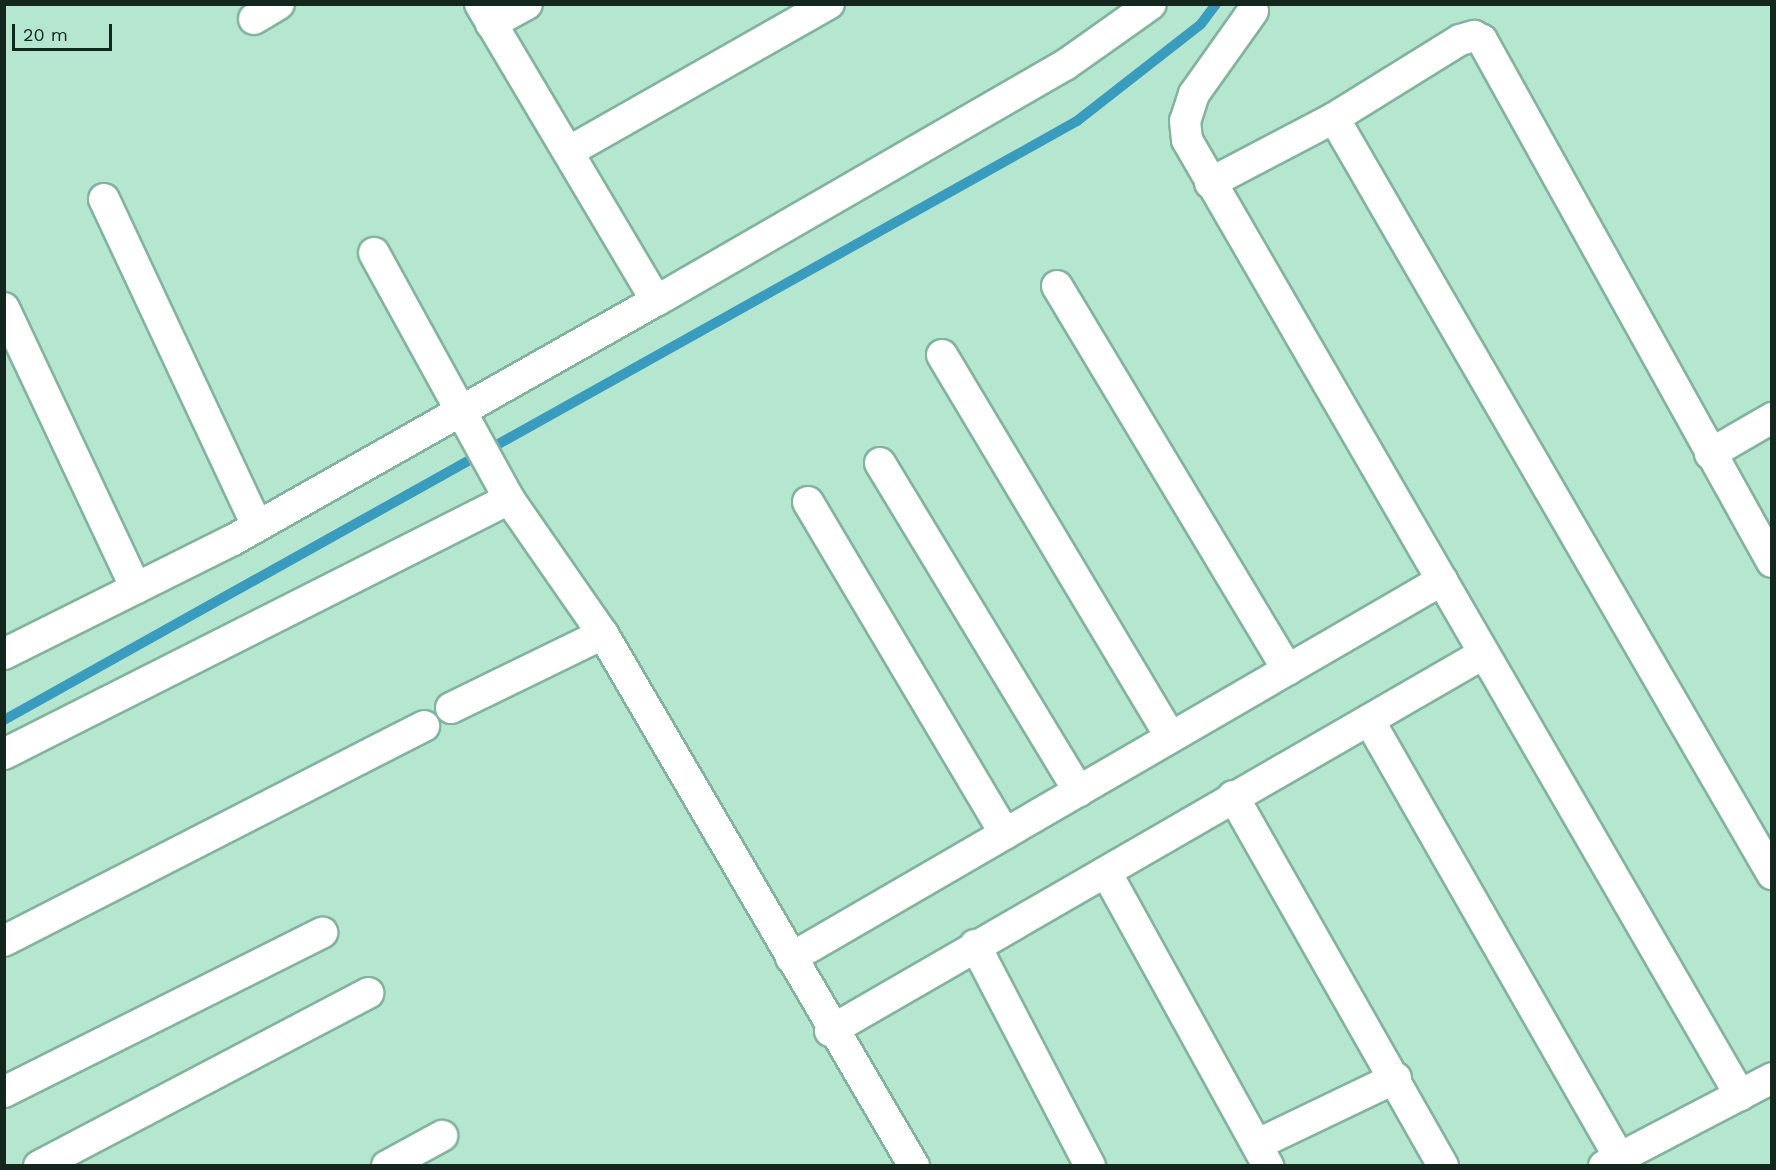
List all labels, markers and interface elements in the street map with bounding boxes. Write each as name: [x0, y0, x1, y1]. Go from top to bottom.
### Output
scale bar: [15, 12, 116, 50]
text: 20 m: [23, 24, 68, 45]

